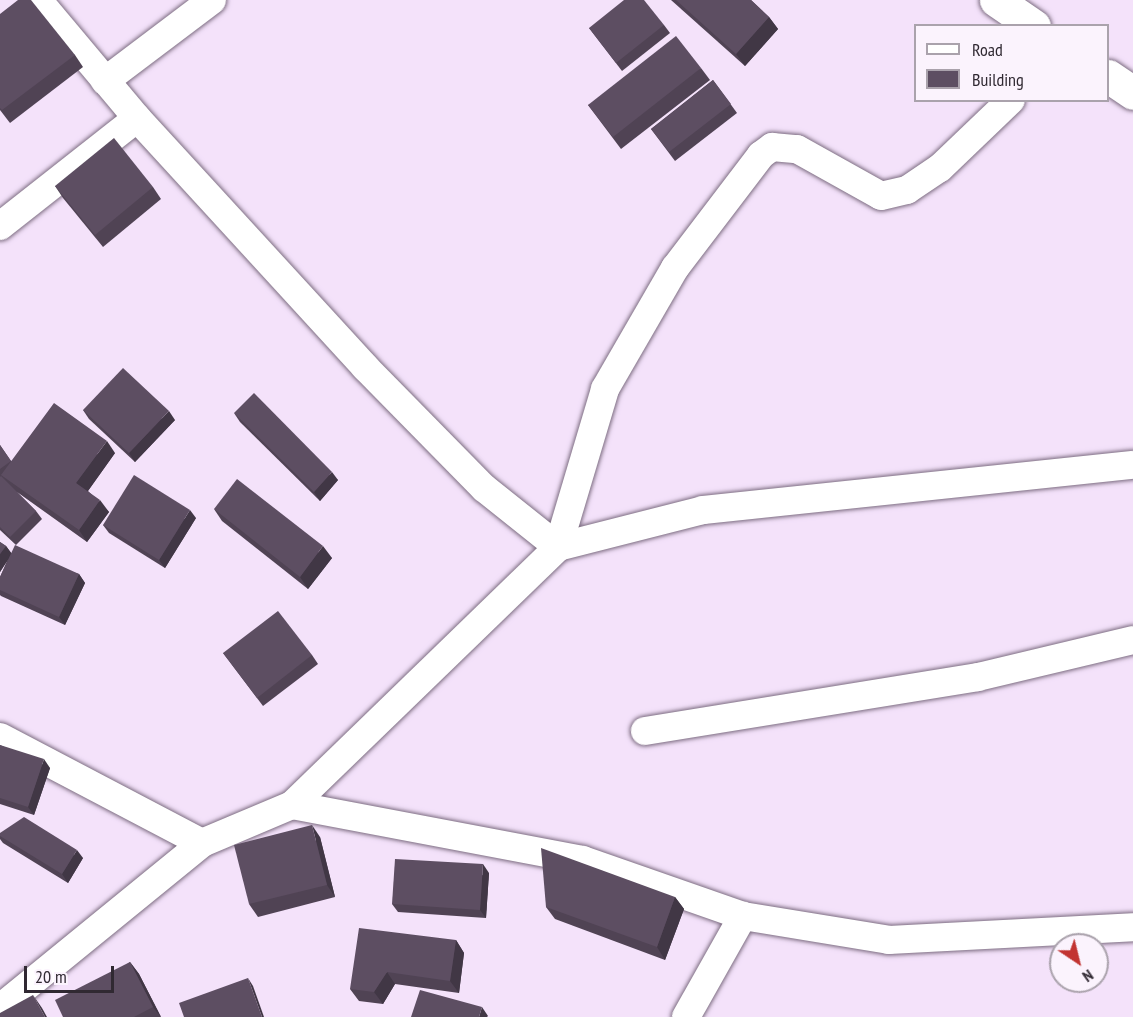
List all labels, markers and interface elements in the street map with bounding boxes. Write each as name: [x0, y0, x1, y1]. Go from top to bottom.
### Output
legend: [914, 24, 1109, 102]
text: Road: [972, 38, 1003, 61]
text: Building: [972, 68, 1024, 91]
north arrow: [1049, 933, 1109, 993]
scale bar: [27, 954, 117, 992]
text: 20 m: [35, 965, 67, 988]
text: N: [1079, 965, 1097, 987]

